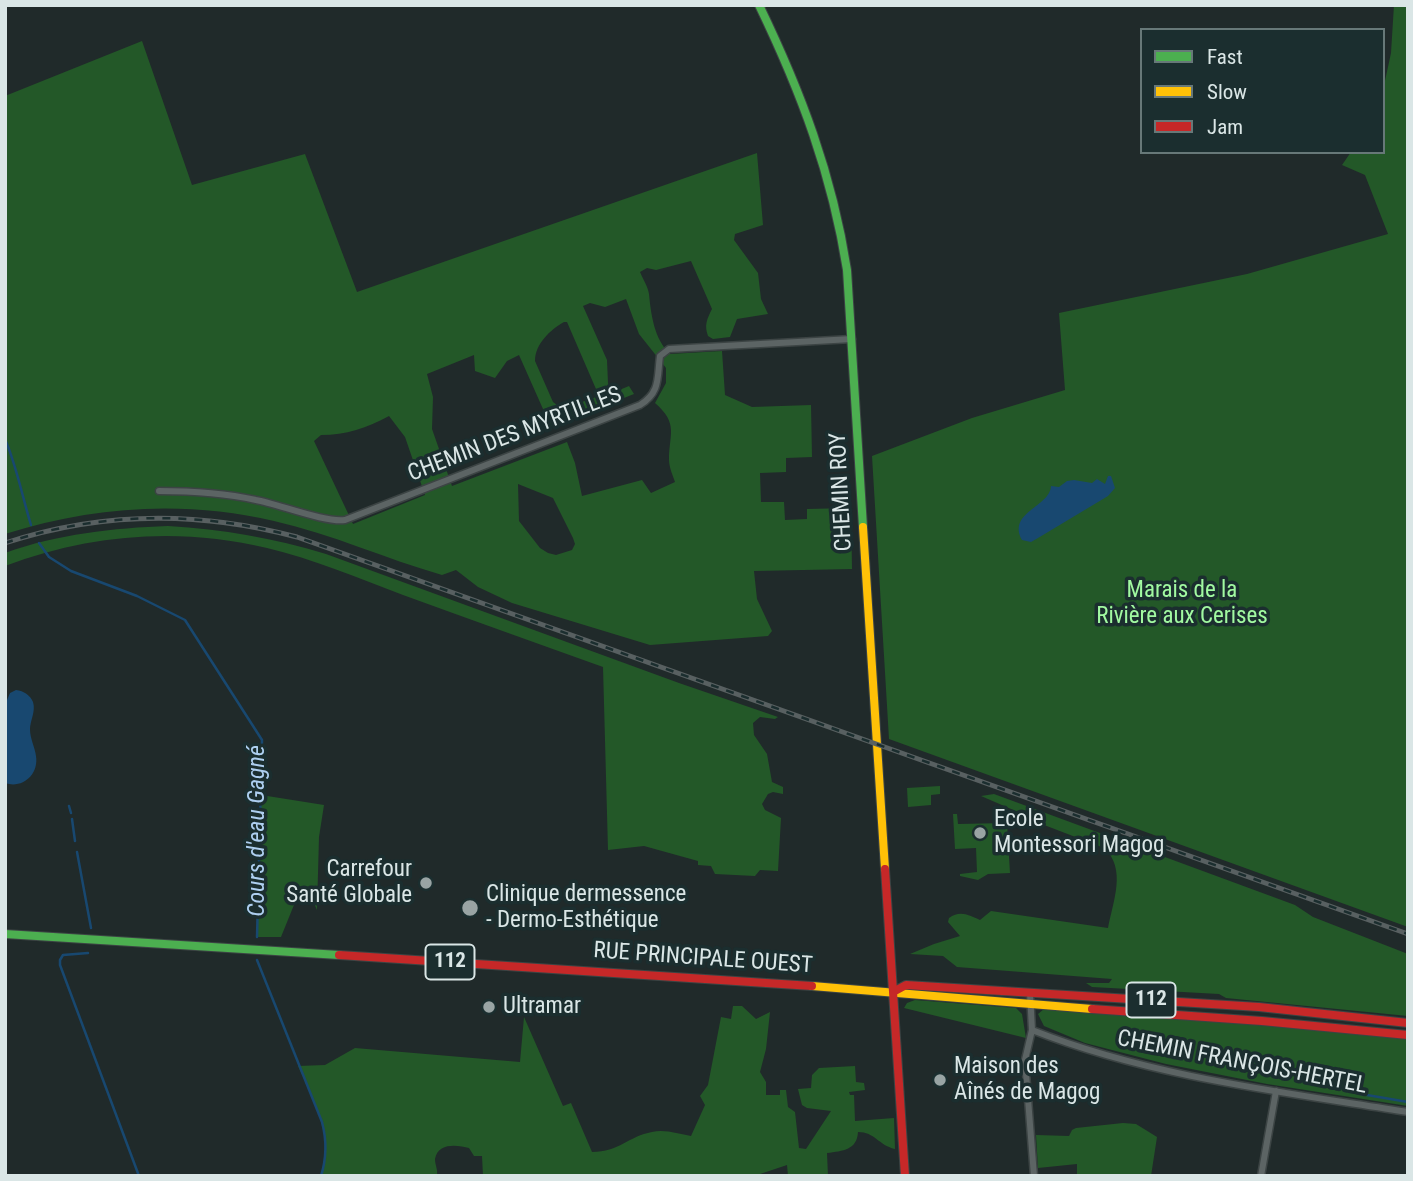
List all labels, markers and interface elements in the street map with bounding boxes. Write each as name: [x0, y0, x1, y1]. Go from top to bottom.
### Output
legend: [1140, 28, 1385, 154]
text: Fast: [1207, 45, 1243, 69]
text: Slow: [1207, 80, 1247, 104]
text: Jam: [1207, 115, 1243, 139]
street label: CHEMIN DES MYRTILLES: [404, 382, 626, 488]
street label: CHEMIN ROY: [825, 432, 859, 552]
park label: Marais de la Rivière aux Cerises: [1096, 577, 1268, 631]
water label: Cours d'eau Gagné: [244, 745, 272, 917]
place label: Ecole Montessori Magog: [994, 806, 1164, 860]
marker: Ecole Montessori Magog: [972, 825, 988, 841]
place label: Carrefour Santé Globale: [286, 856, 412, 910]
marker: Carrefour Santé Globale: [418, 875, 434, 891]
place label: Clinique dermessence - Dermo-Esthétique: [486, 881, 686, 935]
marker: Clinique dermessence - Dermo-Esthétique: [460, 898, 480, 918]
street label: RUE PRINCIPALE OUEST: [592, 938, 814, 980]
road number: 112: [426, 944, 475, 979]
road number: 112: [1126, 982, 1176, 1018]
place label: Ultramar: [503, 993, 581, 1021]
marker: Ultramar: [481, 999, 497, 1015]
street label: CHEMIN FRANÇOIS-HERTEL: [1115, 1025, 1369, 1101]
place label: Maison des Aînés de Magog: [954, 1053, 1100, 1107]
marker: Maison des Aînés de Magog: [932, 1072, 948, 1088]

